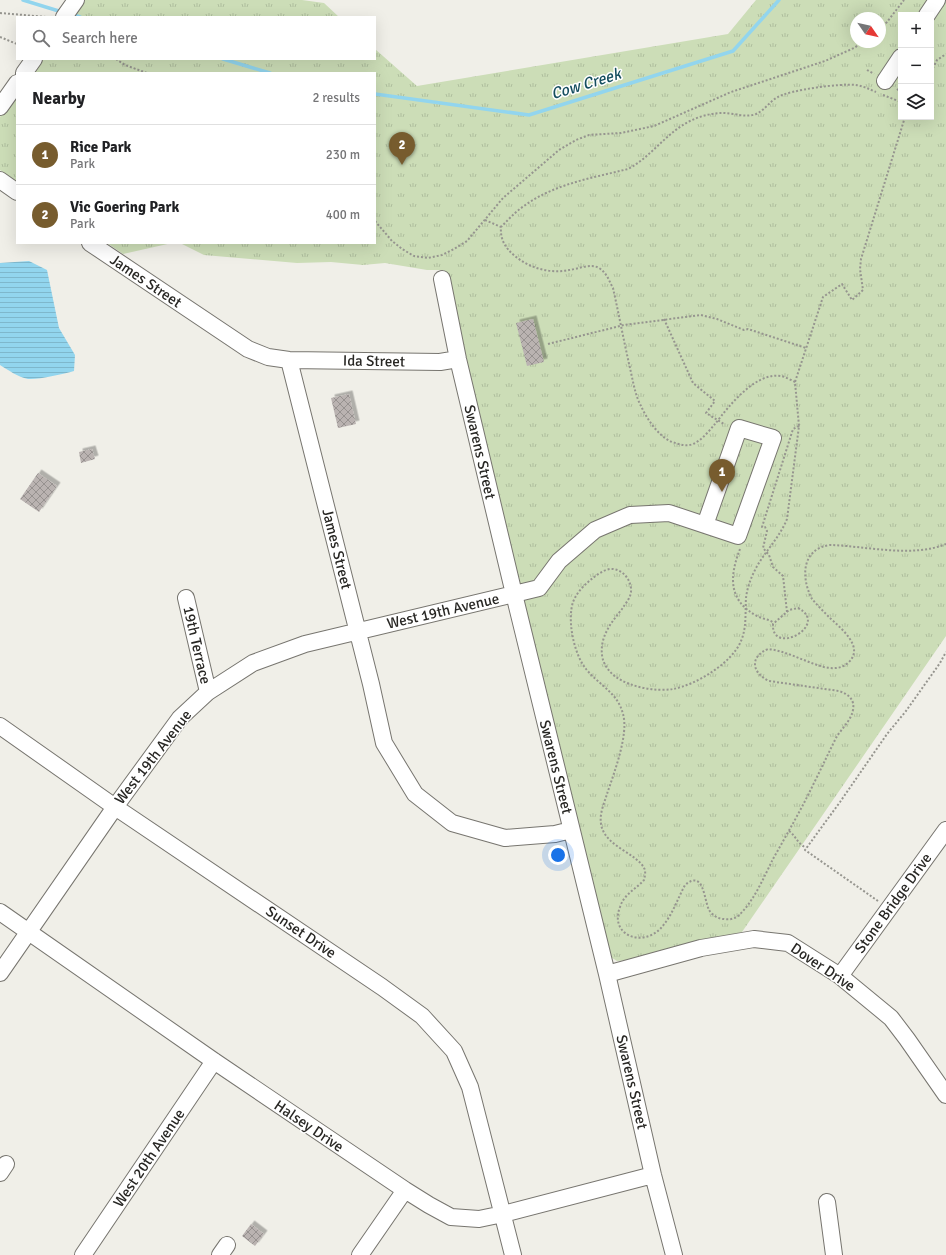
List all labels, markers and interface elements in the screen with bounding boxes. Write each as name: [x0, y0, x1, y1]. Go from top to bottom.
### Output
north arrow: [850, 12, 886, 48]
map controls: [898, 12, 934, 120]
button: +: [898, 12, 934, 48]
search box: [16, 16, 376, 60]
icon: search: [30, 27, 52, 49]
text: Search here: [62, 29, 138, 47]
button: −: [898, 48, 934, 84]
water label: Cow Creek: [549, 63, 625, 104]
button: layers: [898, 84, 934, 120]
text: Nearby: [32, 88, 85, 109]
text: 2 results: [312, 90, 360, 106]
pin: 2: [389, 132, 415, 165]
text: Rice Park: [70, 138, 131, 156]
text: 1: [41, 147, 49, 163]
text: 230 m: [326, 147, 360, 163]
text: Park: [70, 156, 95, 172]
text: Vic Goering Park: [70, 198, 179, 216]
text: 2: [41, 207, 49, 223]
text: 400 m: [326, 207, 360, 223]
text: Park: [70, 216, 95, 232]
street label: James Street: [107, 251, 185, 311]
street label: Ida Street: [343, 351, 405, 371]
street label: Swarens Street: [460, 403, 500, 501]
pin: 1: [709, 459, 735, 492]
street label: James Street: [318, 507, 356, 591]
street label: West 19th Avenue: [385, 589, 501, 633]
street label: 19th Terrace: [179, 604, 215, 686]
street label: West 19th Avenue: [111, 706, 195, 808]
street label: Swarens Street: [536, 718, 576, 816]
your location: [548, 845, 568, 865]
street label: Stone Bridge Drive: [851, 850, 935, 956]
street label: Sunset Drive: [262, 902, 340, 962]
street label: Dover Drive: [787, 939, 859, 995]
street label: Swarens Street: [612, 1033, 652, 1131]
street label: Halsey Drive: [271, 1096, 347, 1156]
street label: West 20th Avenue: [109, 1105, 189, 1211]

